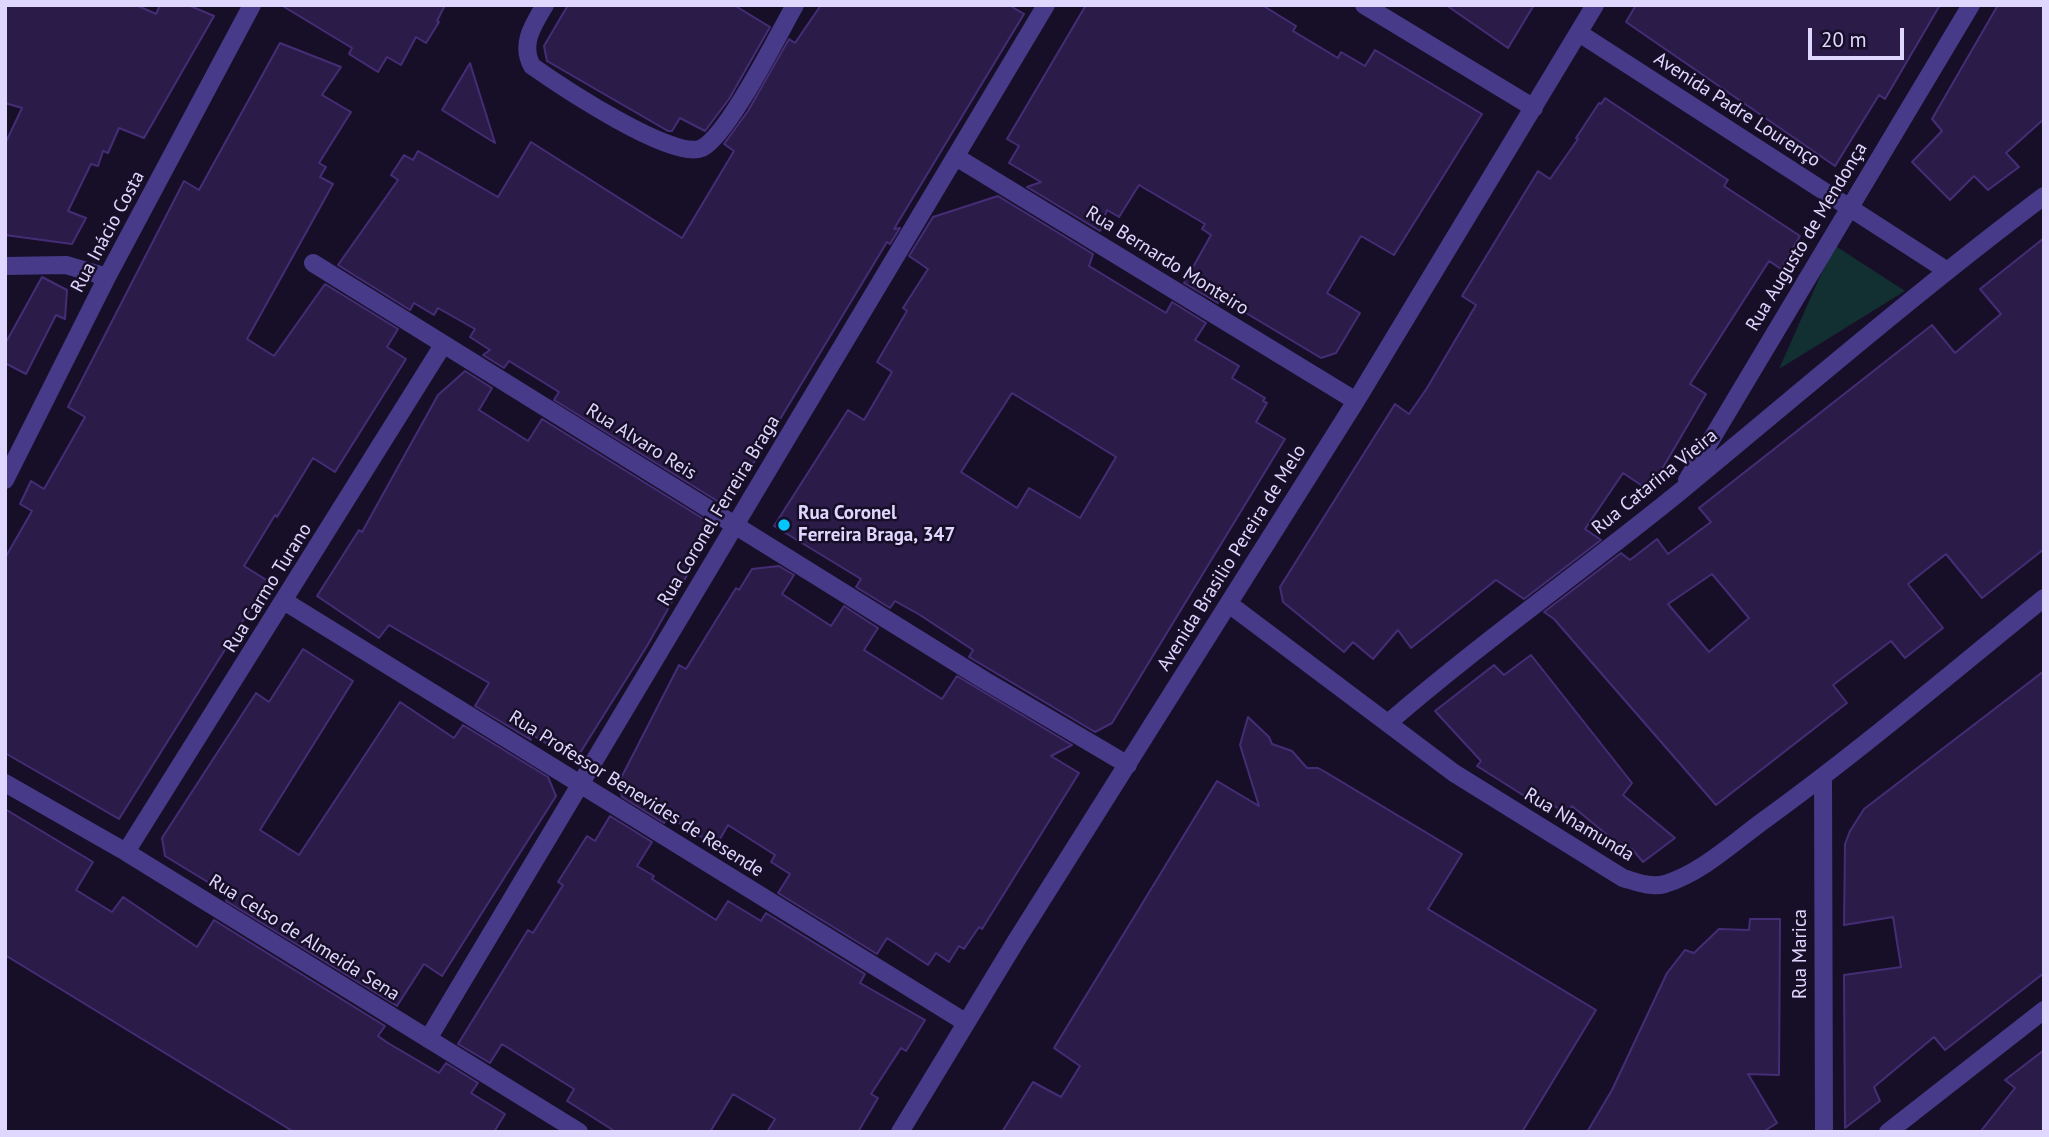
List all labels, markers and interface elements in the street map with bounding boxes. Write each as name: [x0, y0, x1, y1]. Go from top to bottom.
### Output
scale bar: [1811, 14, 1907, 58]
text: 20 m: [1821, 26, 1867, 53]
street label: Avenida Padre Lourenço: [1649, 48, 1825, 172]
street label: Rua Augusto de Mendonça: [1742, 139, 1872, 335]
street label: Rua Inácio Costa: [66, 167, 150, 297]
street label: Rua Bernardo Monteiro: [1081, 202, 1253, 320]
street label: Rua Alvaro Reis: [582, 399, 700, 485]
street label: Rua Coronel Ferreira Braga: [653, 412, 785, 610]
street label: Rua Catarina Vieira: [1588, 424, 1722, 540]
street label: Avenida Brasilio Pereira de Melo: [1153, 441, 1311, 675]
place label: Rua Coronel Ferreira Braga, 347: [798, 503, 955, 547]
marker: Rua Coronel Ferreira Braga, 347: [776, 517, 792, 533]
street label: Rua Carmo Turano: [219, 519, 317, 657]
street label: Rua Professor Benevides de Resende: [504, 706, 768, 882]
street label: Rua Nhamunda: [1520, 783, 1638, 867]
street label: Rua Celso de Almeida Sena: [204, 870, 404, 1006]
street label: Rua Marica: [1790, 909, 1812, 999]

